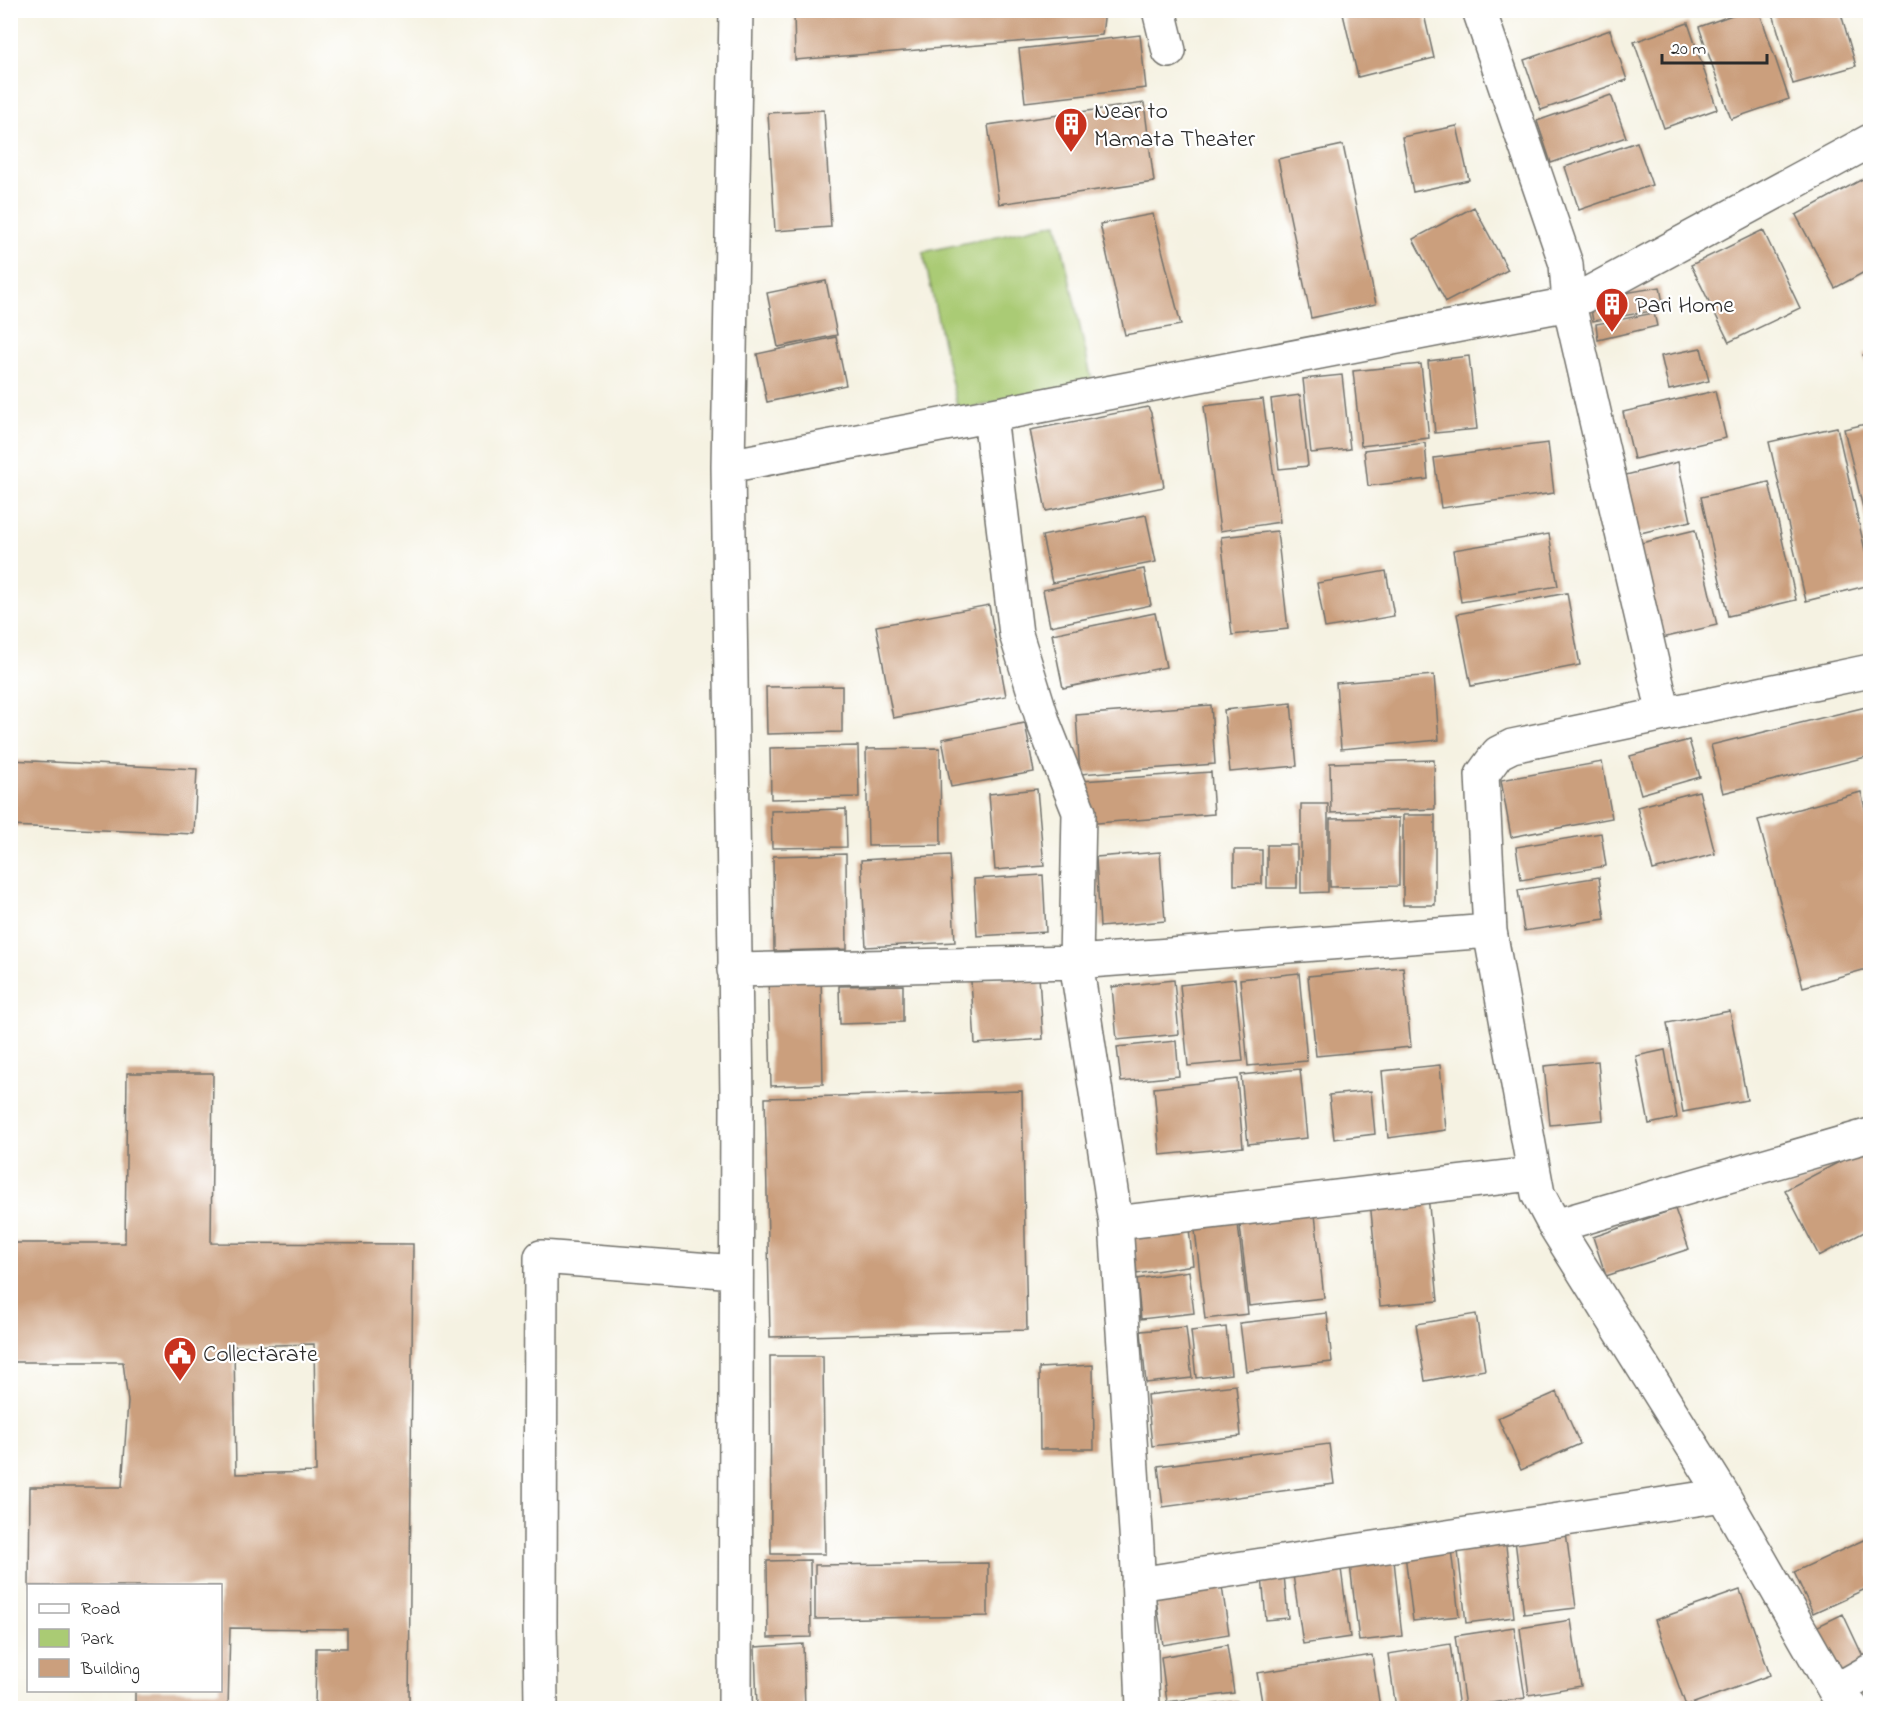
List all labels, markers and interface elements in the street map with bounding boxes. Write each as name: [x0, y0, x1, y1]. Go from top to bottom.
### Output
scale bar: [1662, 27, 1767, 65]
text: 20 m: [1671, 37, 1706, 63]
place label: Near to Mamata Theater: [1094, 95, 1256, 158]
building icon: Near to Mamata Theater: [1053, 106, 1089, 153]
building icon: Pari Home: [1594, 286, 1630, 333]
place label: Pari Home: [1635, 289, 1734, 324]
public building icon: Collectarate: [162, 1335, 198, 1382]
place label: Collectarate: [203, 1338, 318, 1373]
legend: [27, 1584, 222, 1692]
text: Road: [81, 1597, 120, 1623]
text: Park: [81, 1627, 114, 1653]
text: Building: [80, 1657, 140, 1684]

